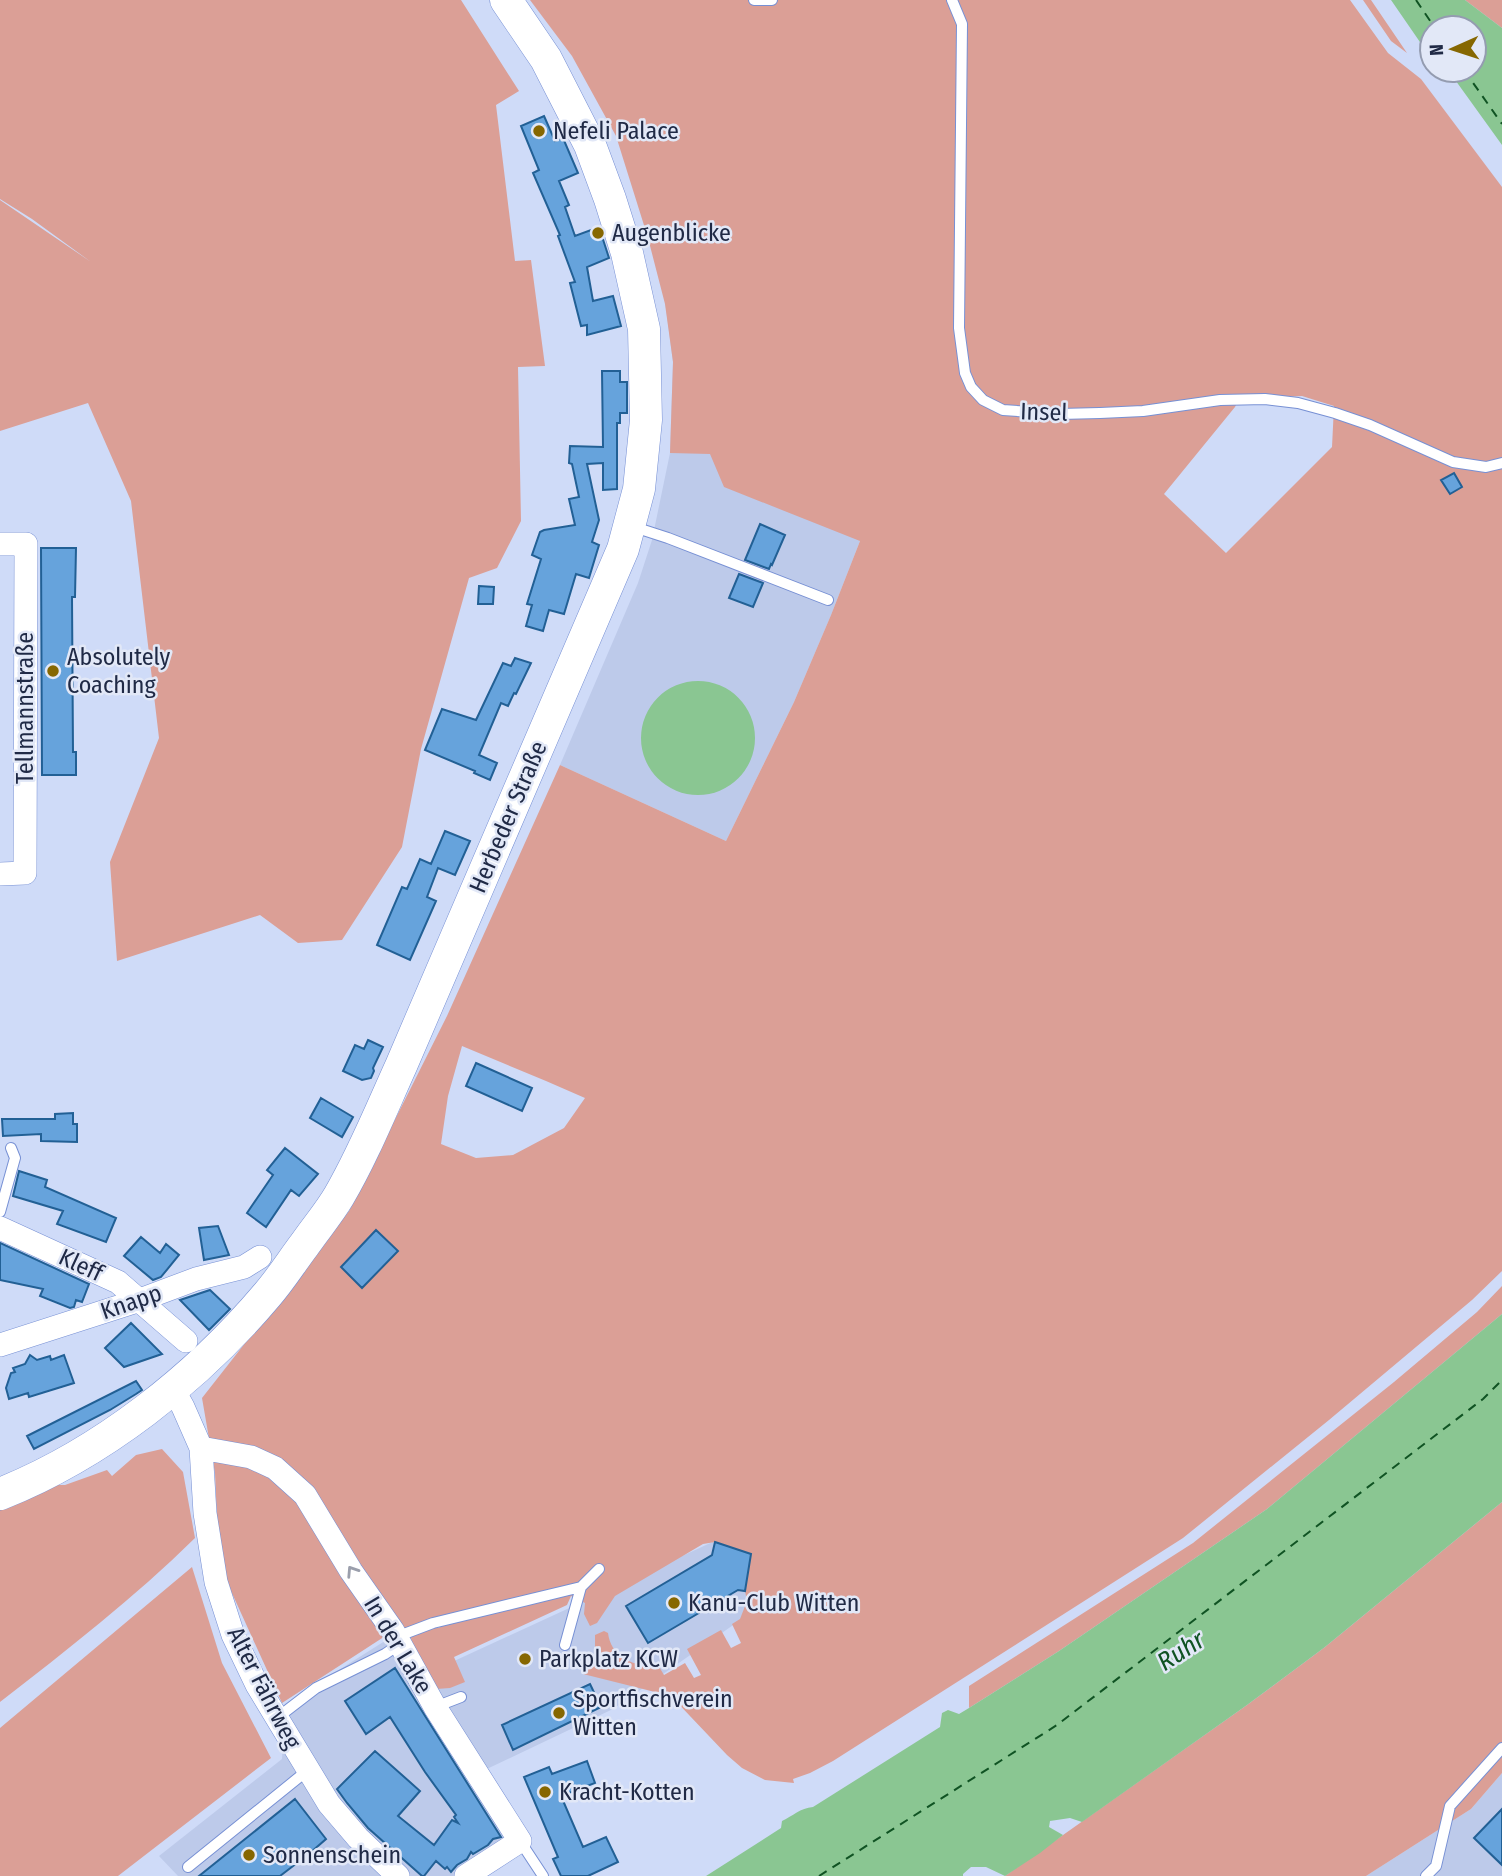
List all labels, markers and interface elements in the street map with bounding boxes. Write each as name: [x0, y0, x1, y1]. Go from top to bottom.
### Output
north arrow: [1418, 14, 1488, 84]
text: N: [1425, 44, 1448, 56]
place label: Nefeli Palace: [553, 117, 679, 145]
marker: Nefeli Palace: [531, 123, 547, 139]
place label: Augenblicke: [612, 219, 731, 247]
marker: Augenblicke: [590, 225, 606, 241]
street label: Insel: [1020, 397, 1068, 427]
street label: Tellmannstraße: [11, 632, 39, 784]
place label: Absolutely Coaching: [67, 643, 171, 699]
marker: Absolutely Coaching: [45, 663, 61, 679]
street label: Herbeder Straße: [463, 737, 553, 897]
street label: Kleff: [54, 1243, 109, 1288]
street label: Knapp: [97, 1279, 165, 1325]
one-way arrow: [347, 1566, 360, 1579]
place label: Kanu-Club Witten: [688, 1589, 859, 1617]
street label: In der Lake: [358, 1591, 438, 1699]
marker: Kanu-Club Witten: [666, 1595, 682, 1611]
street label: Alter Fährweg: [221, 1622, 307, 1754]
water label: Ruhr: [1152, 1624, 1211, 1678]
place label: Parkplatz KCW: [539, 1645, 678, 1673]
marker: Parkplatz KCW: [517, 1651, 533, 1667]
place label: Sportfischverein Witten: [573, 1685, 733, 1741]
marker: Sportfischverein Witten: [551, 1705, 567, 1721]
place label: Kracht-Kotten: [559, 1778, 695, 1806]
marker: Kracht-Kotten: [537, 1784, 553, 1800]
place label: Sonnenschein: [263, 1841, 401, 1869]
marker: Sonnenschein: [241, 1847, 257, 1863]

